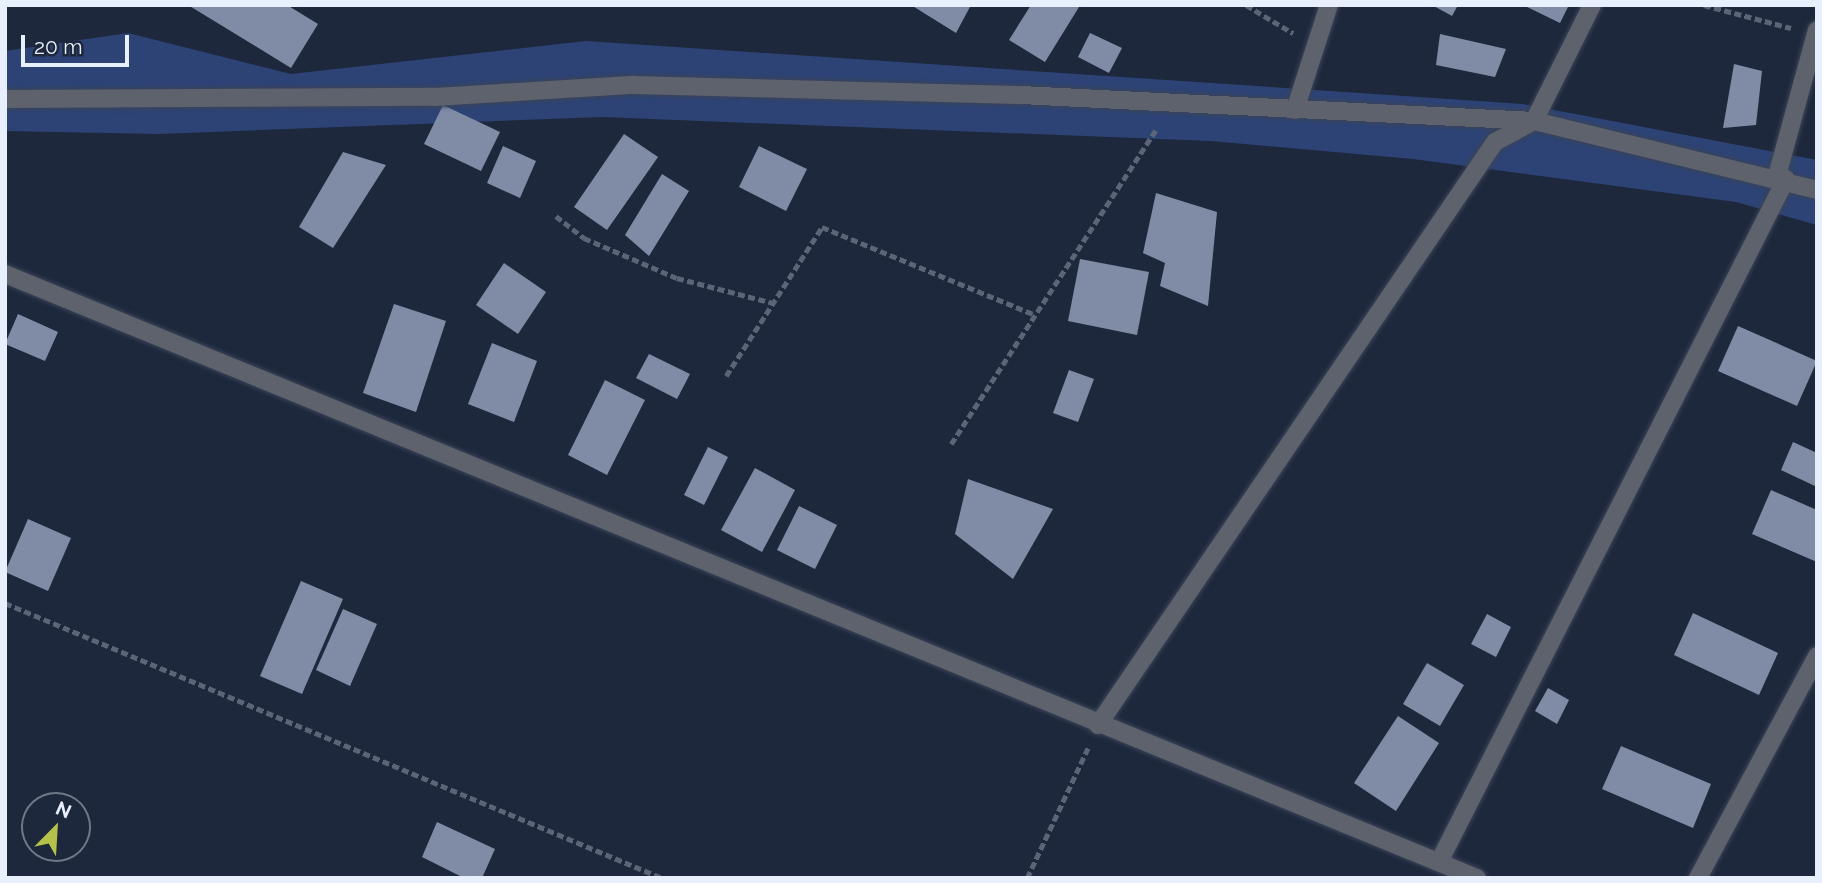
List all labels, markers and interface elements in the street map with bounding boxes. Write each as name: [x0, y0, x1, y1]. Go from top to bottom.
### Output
scale bar: [24, 21, 133, 65]
text: 20 m: [34, 34, 82, 59]
north arrow: [21, 792, 91, 862]
text: N: [53, 797, 75, 823]

